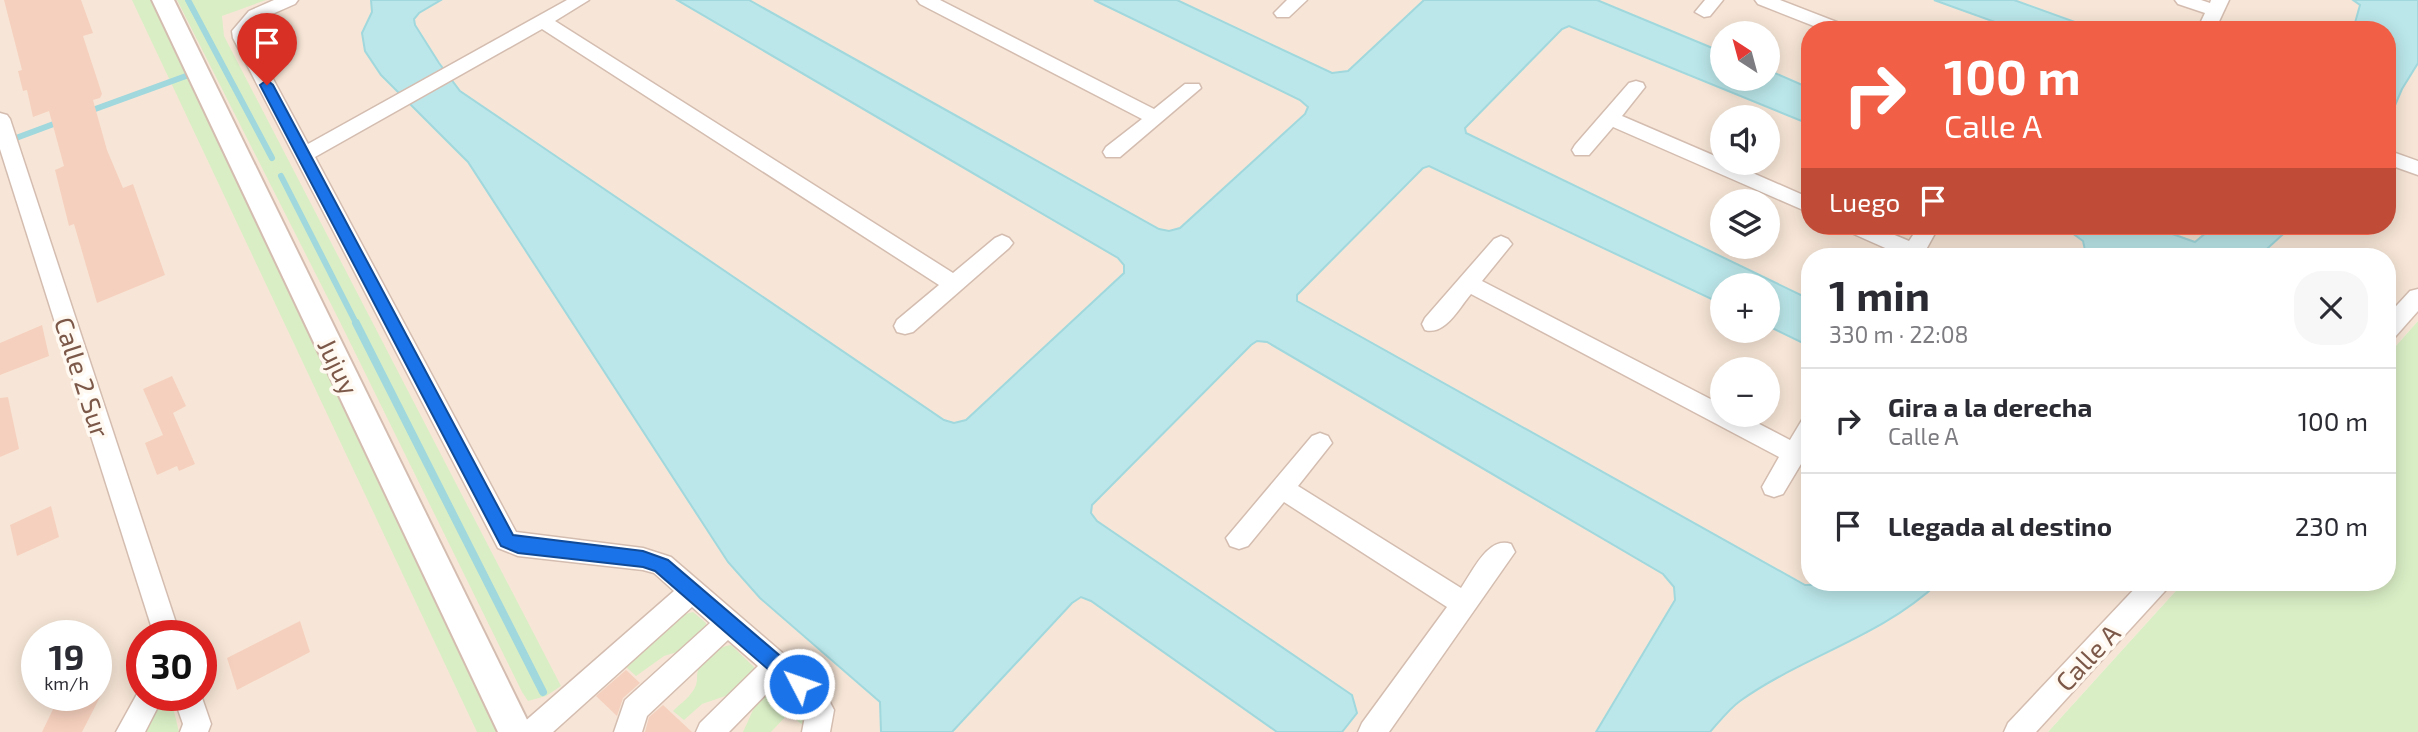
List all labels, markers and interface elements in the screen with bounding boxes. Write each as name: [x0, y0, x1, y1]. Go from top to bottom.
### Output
pin: [237, 13, 297, 85]
north arrow: [1710, 21, 1780, 91]
map controls: [1710, 21, 1780, 427]
icon: arrive: [248, 24, 286, 62]
text: 100 m: [1944, 46, 2081, 105]
icon: right: [1829, 49, 1920, 140]
button: sound: [1710, 105, 1780, 175]
text: Calle A: [1944, 106, 2042, 144]
icon: arrive: [1914, 182, 1952, 220]
text: Luego: [1829, 186, 1900, 217]
button: layers: [1710, 189, 1780, 259]
text: 1 min: [1829, 269, 1930, 319]
button: close: [2294, 271, 2368, 345]
button: +: [1710, 273, 1780, 343]
street label: Calle 2 Sur: [49, 313, 117, 441]
text: 330 m · 22:08: [1829, 320, 1969, 348]
street label: Jujuy: [312, 333, 366, 399]
button: −: [1710, 357, 1780, 427]
text: Gira a la derecha: [1888, 391, 2092, 422]
icon: right: [1829, 402, 1867, 440]
text: 100 m: [2298, 405, 2368, 436]
text: Calle A: [1888, 422, 1959, 450]
icon: arrive: [1829, 507, 1867, 545]
text: Llegada al destino: [1888, 510, 2112, 541]
text: 230 m: [2295, 510, 2368, 541]
street label: Calle A: [2048, 617, 2126, 697]
speed limit sign: 30: [126, 620, 217, 711]
text: 19: [49, 635, 84, 677]
position arrow: [762, 647, 836, 721]
text: km/h: [44, 672, 89, 694]

